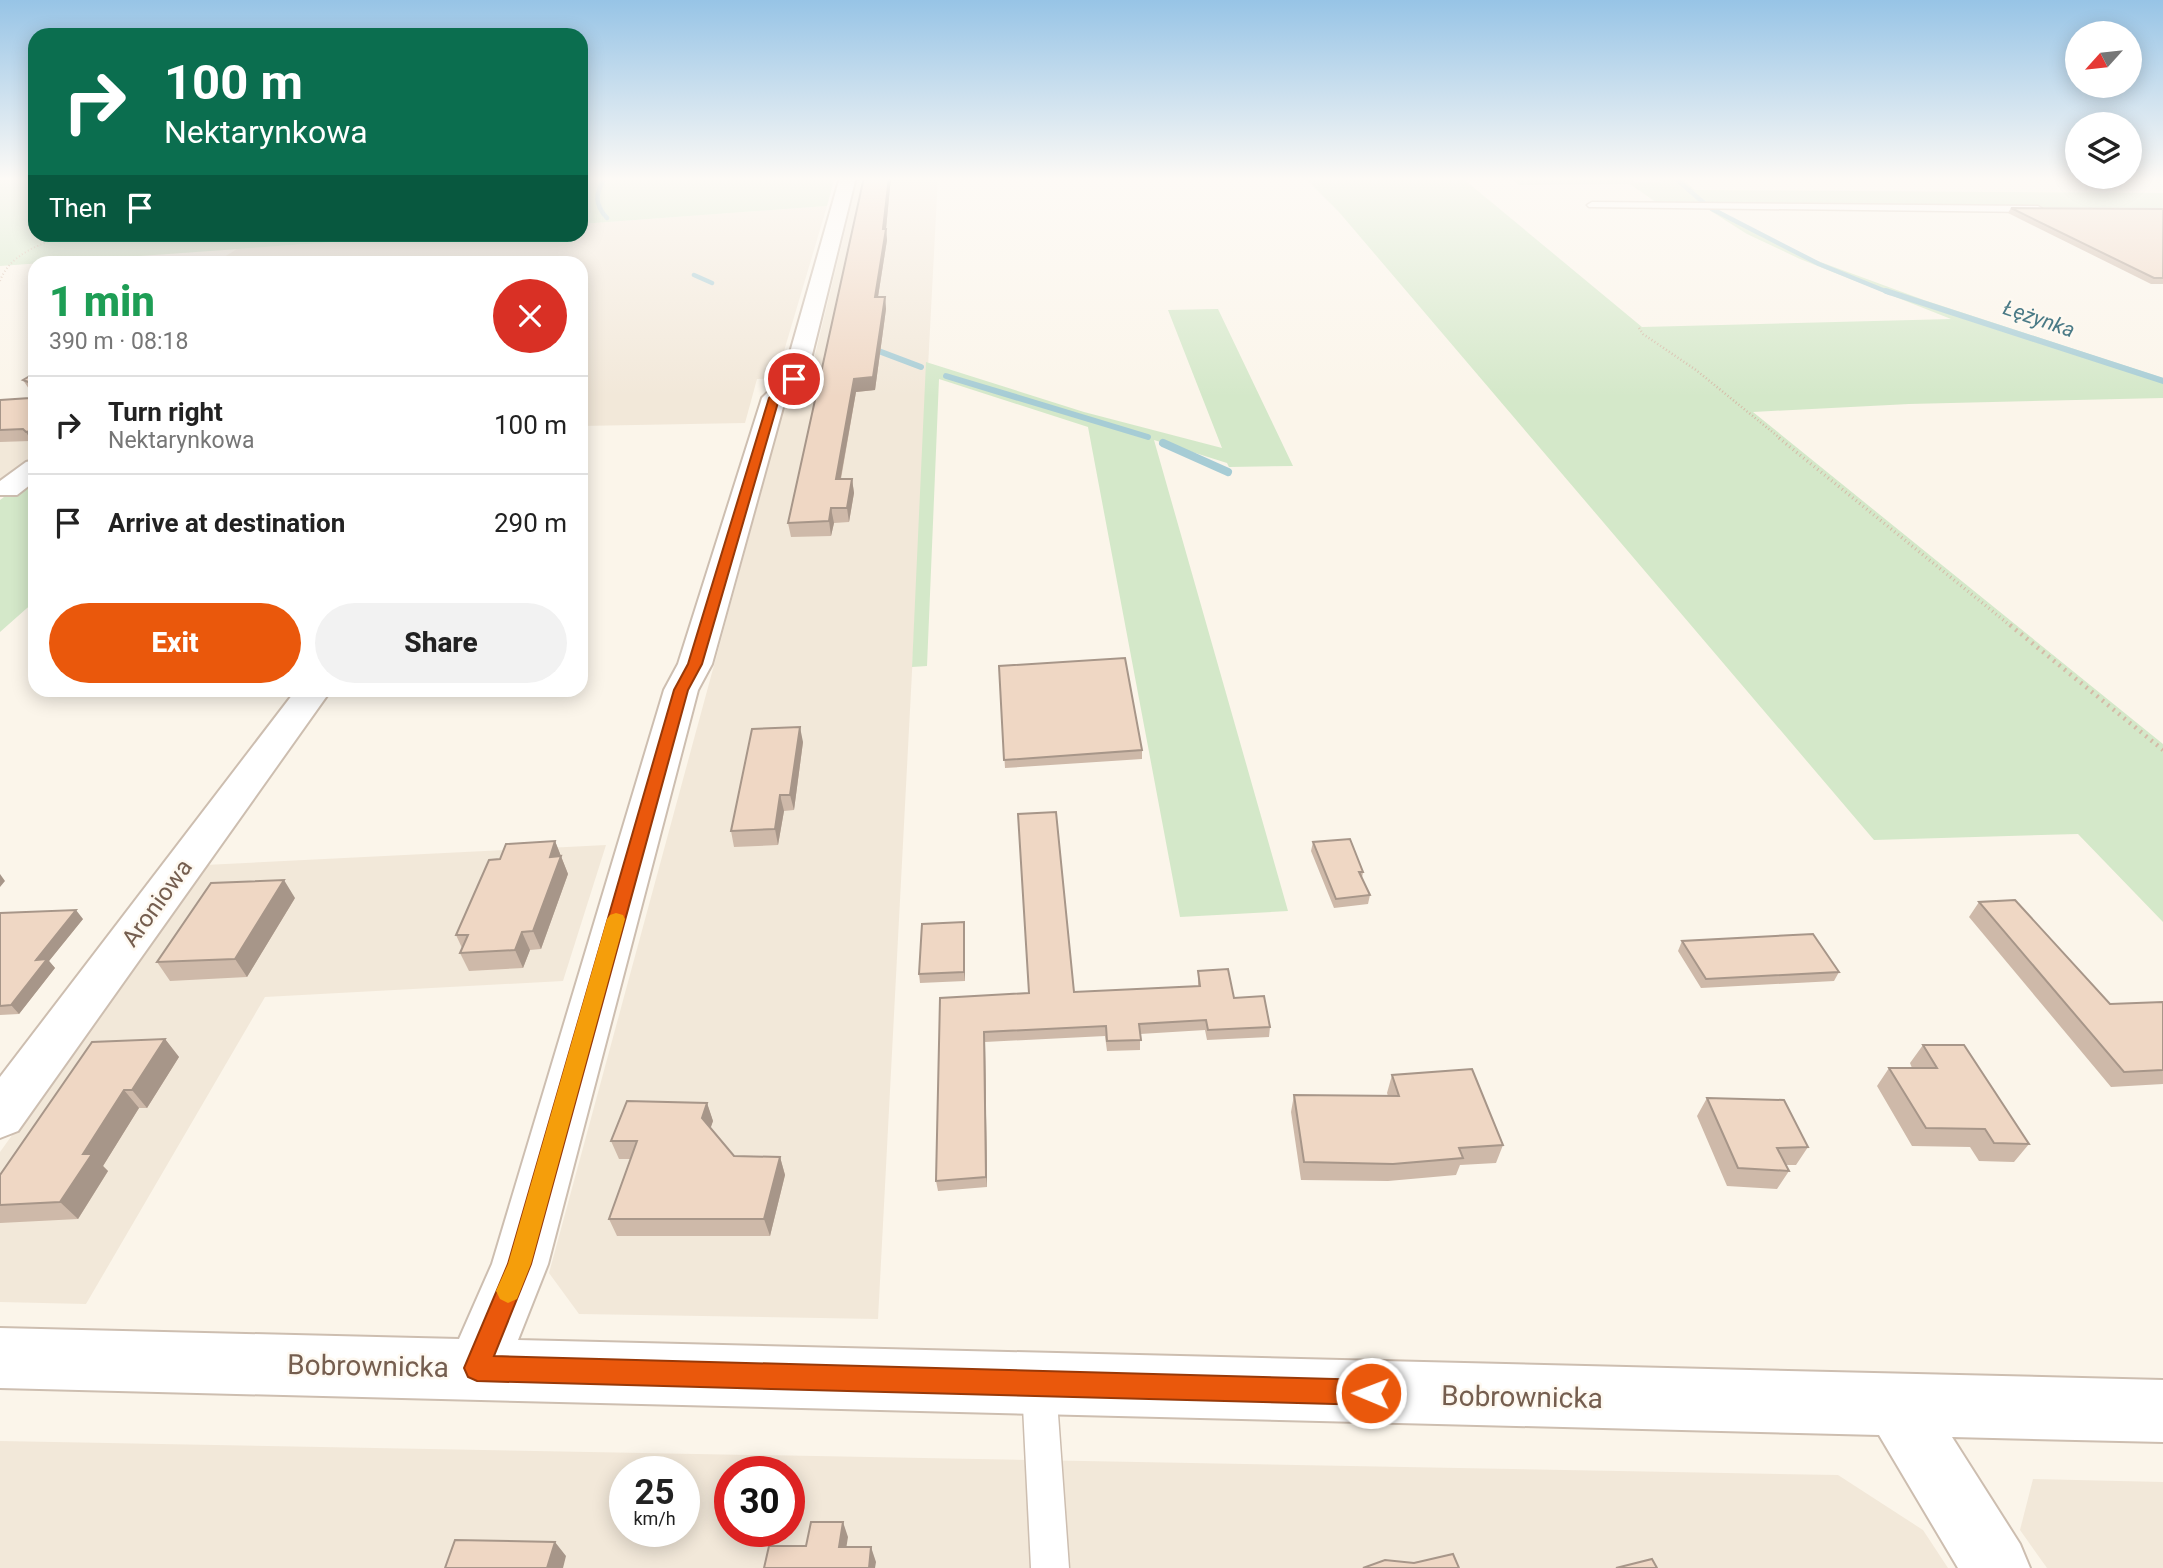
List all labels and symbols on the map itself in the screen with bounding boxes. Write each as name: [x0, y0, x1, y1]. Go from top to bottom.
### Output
north arrow: [2065, 21, 2142, 98]
water label: Łężynka: [2000, 296, 2078, 342]
pin: [764, 349, 824, 409]
street label: Aroniowa: [116, 854, 198, 952]
street label: Bobrownicka: [287, 1348, 449, 1384]
position arrow: [1334, 1356, 1408, 1430]
street label: Bobrownicka: [1441, 1379, 1603, 1415]
speed limit sign: 30: [714, 1456, 805, 1547]

